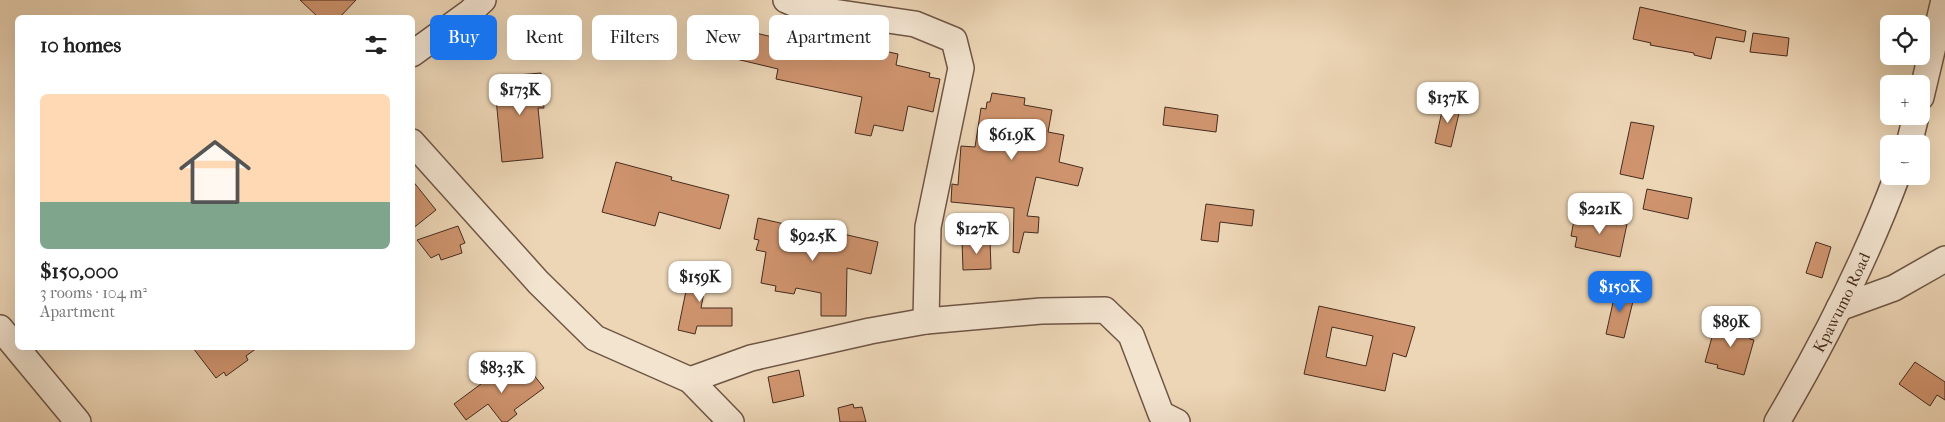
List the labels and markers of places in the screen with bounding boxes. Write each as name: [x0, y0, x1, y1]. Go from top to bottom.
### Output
pin: $173K: [485, 74, 555, 116]
pin: $137K: [1413, 82, 1483, 124]
pin: $61.9K: [971, 119, 1053, 161]
pin: $221K: [1565, 192, 1635, 235]
pin: $127K: [942, 212, 1012, 255]
pin: $92.5K: [772, 220, 854, 262]
pin: $159K: [665, 260, 735, 303]
pin: $150K: [1585, 270, 1655, 313]
pin: $89K: [1701, 306, 1761, 348]
pin: $83.3K: [461, 352, 543, 394]

